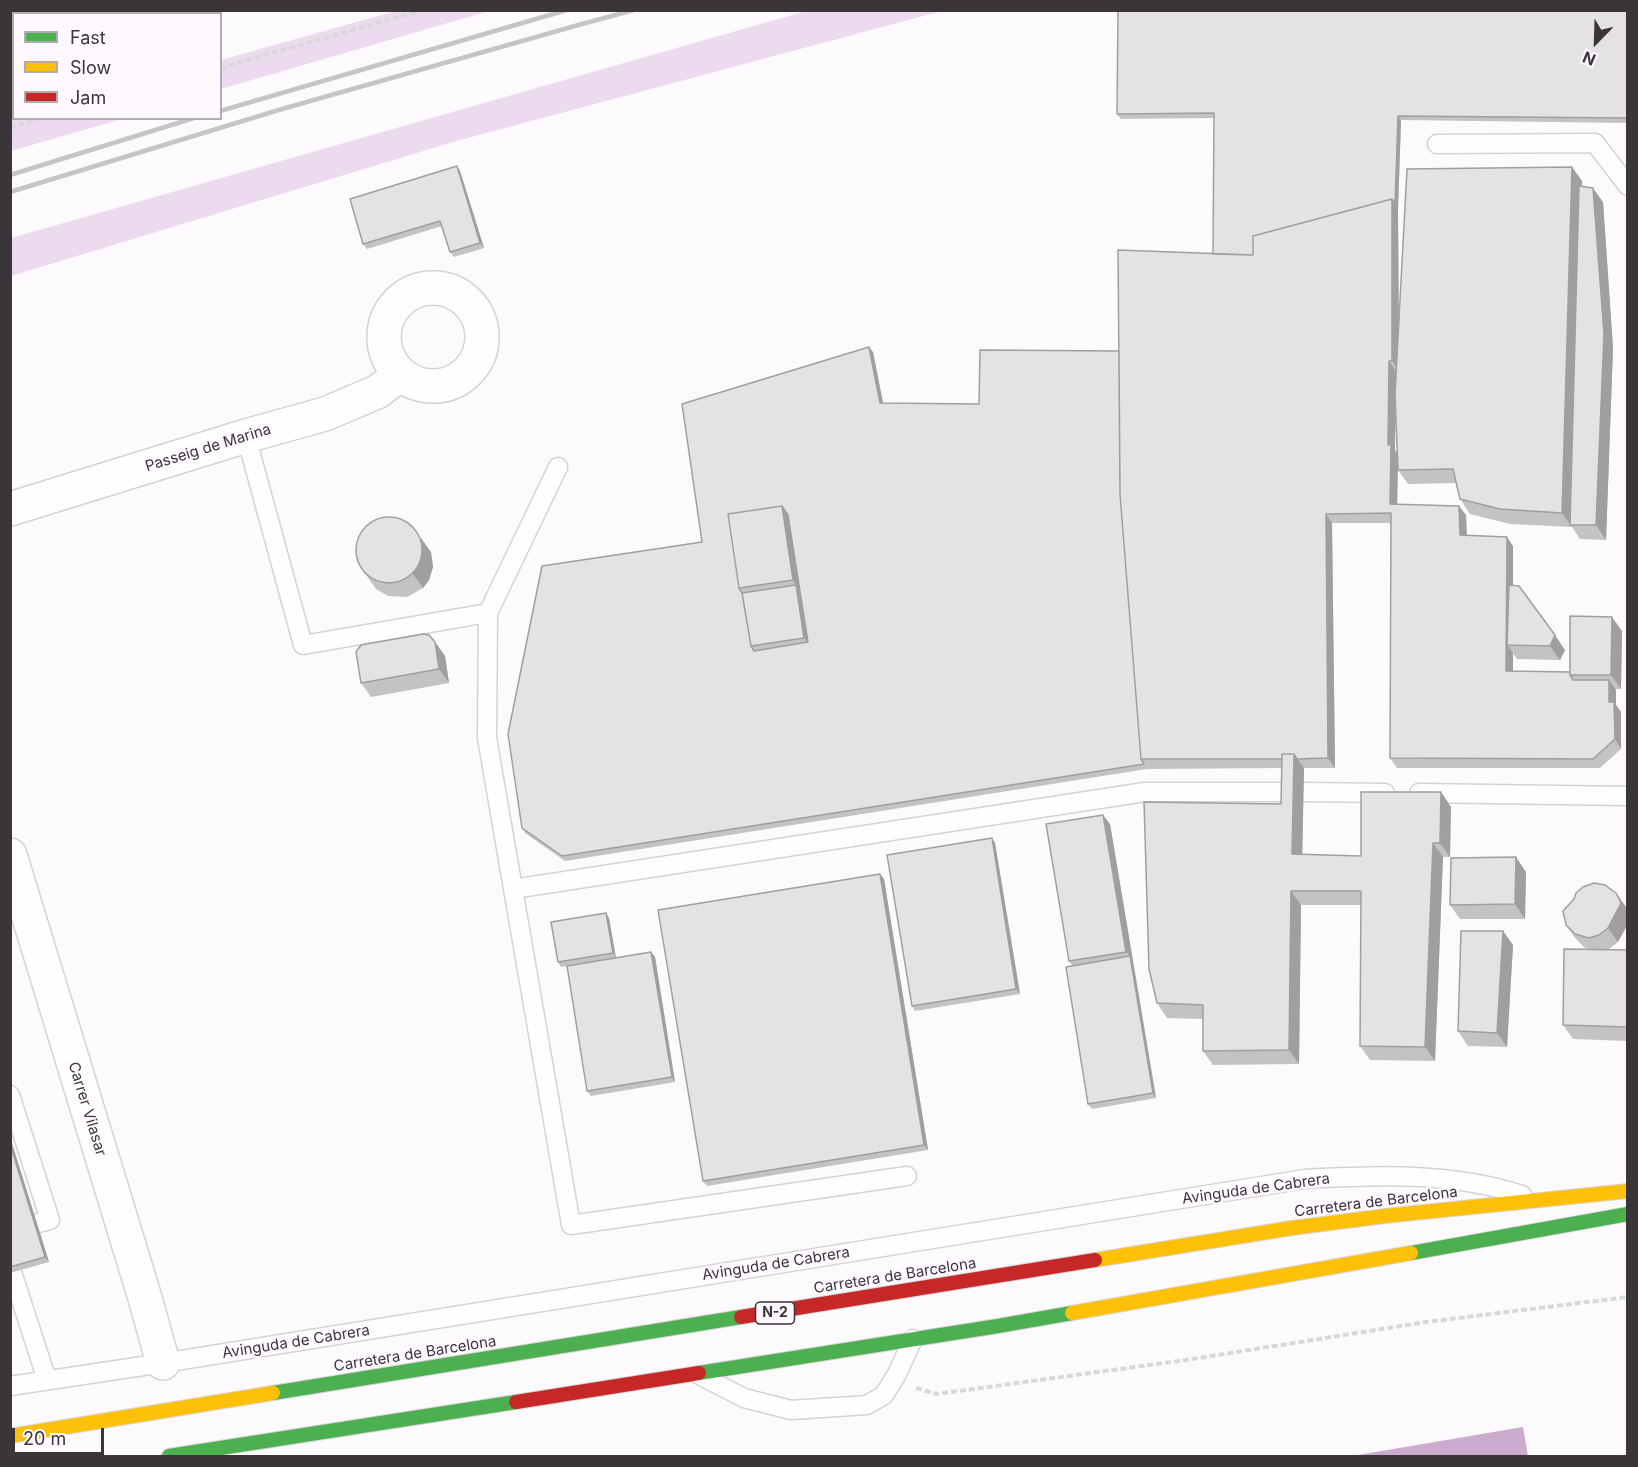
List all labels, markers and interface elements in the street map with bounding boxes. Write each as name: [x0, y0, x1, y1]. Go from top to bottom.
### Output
legend: [12, 12, 222, 120]
north arrow: [1566, 12, 1626, 72]
text: Fast: [70, 27, 106, 48]
text: N: [1579, 47, 1598, 70]
text: Slow: [70, 57, 111, 78]
text: Jam: [70, 87, 106, 108]
street label: Passeig de Marina: [143, 420, 273, 476]
street label: Carrer Vilasar: [64, 1060, 110, 1158]
street label: Avinguda de Cabrera: [1181, 1170, 1331, 1208]
street label: Carretera de Barcelona: [1293, 1183, 1459, 1221]
street label: Avinguda de Cabrera: [701, 1243, 851, 1285]
street label: Carretera de Barcelona: [812, 1254, 978, 1298]
road number: N-2: [756, 1302, 794, 1324]
street label: Avinguda de Cabrera: [221, 1321, 371, 1363]
street label: Carretera de Barcelona: [332, 1332, 498, 1376]
scale bar: [15, 1416, 106, 1454]
text: 20 m: [23, 1428, 66, 1449]

